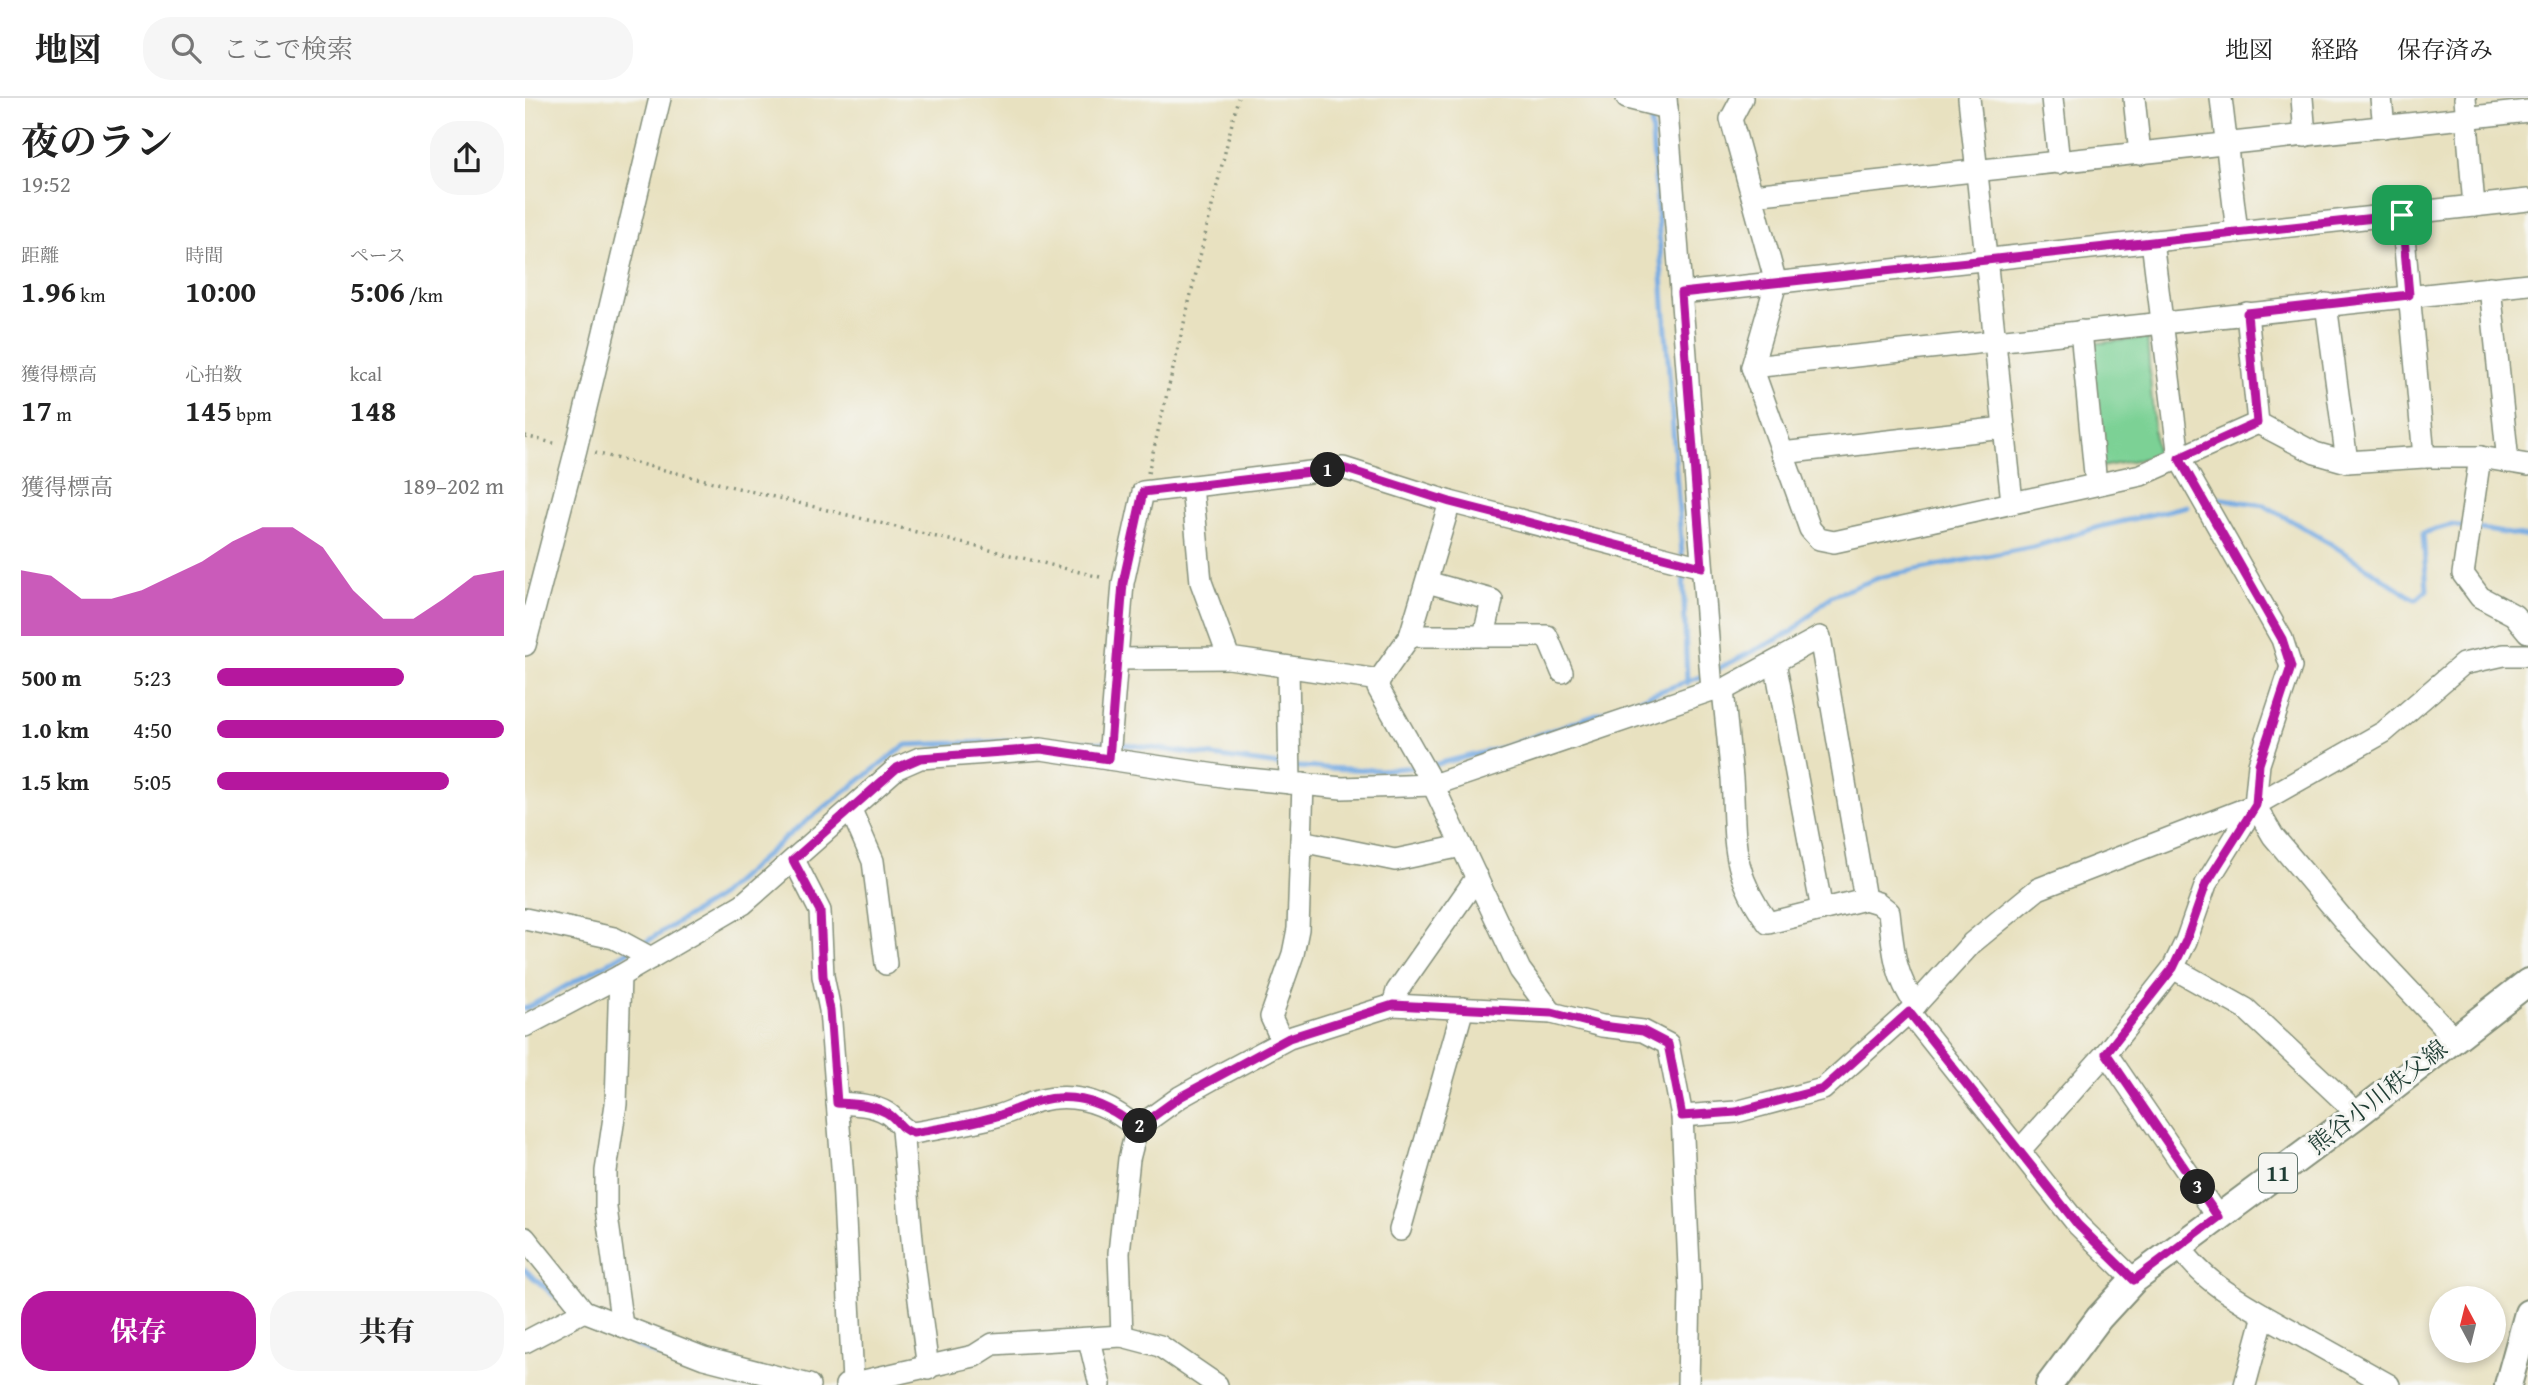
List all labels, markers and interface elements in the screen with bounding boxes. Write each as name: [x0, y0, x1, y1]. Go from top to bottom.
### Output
search box: [143, 17, 633, 80]
text: 地図: [35, 25, 101, 73]
icon: search: [167, 29, 205, 67]
text: ここで検索: [223, 29, 353, 68]
text: 地図: [2225, 32, 2273, 67]
text: 経路: [2311, 32, 2359, 67]
text: 保存済み: [2397, 32, 2493, 67]
text: 夜のラン: [21, 113, 173, 169]
button: share: [430, 121, 504, 195]
text: 19:52: [21, 167, 71, 200]
pin: [2372, 185, 2432, 245]
icon: arrive: [2383, 196, 2421, 234]
text: 距離: [21, 241, 59, 269]
text: 時間: [185, 241, 223, 269]
text: ペース: [350, 241, 406, 269]
text: 1.96: [21, 269, 76, 313]
text: 10:00: [185, 269, 256, 313]
text: 5:06: [350, 269, 405, 313]
text: km: [76, 281, 105, 309]
text: /km: [405, 281, 443, 309]
text: 獲得標高: [21, 360, 97, 388]
text: 心拍数: [185, 360, 242, 388]
text: kcal: [350, 360, 382, 388]
text: 17: [21, 388, 52, 432]
text: 145: [185, 388, 232, 432]
text: 148: [350, 388, 396, 432]
text: m: [52, 400, 72, 428]
text: bpm: [232, 400, 272, 428]
pin: 1: [1311, 452, 1345, 488]
text: 1: [1323, 455, 1332, 483]
text: 189–202 m: [403, 469, 504, 502]
text: 獲得標高: [21, 470, 113, 503]
text: 500 m: [21, 661, 82, 694]
text: 5:23: [133, 661, 172, 694]
text: 1.0 km: [21, 713, 89, 746]
text: 4:50: [133, 713, 172, 746]
text: 1.5 km: [21, 765, 89, 798]
text: 5:05: [133, 765, 172, 798]
street label: 熊谷小川秩父線: [2301, 1031, 2455, 1162]
pin: 2: [1123, 1108, 1157, 1144]
text: 2: [1135, 1111, 1144, 1139]
road number: 11: [2259, 1154, 2297, 1192]
pin: 3: [2181, 1170, 2215, 1204]
text: 3: [2193, 1172, 2202, 1200]
north arrow: [2429, 1286, 2506, 1363]
map controls: [2429, 1286, 2506, 1363]
button: 保存: [21, 1291, 256, 1371]
button: 共有: [270, 1291, 504, 1371]

